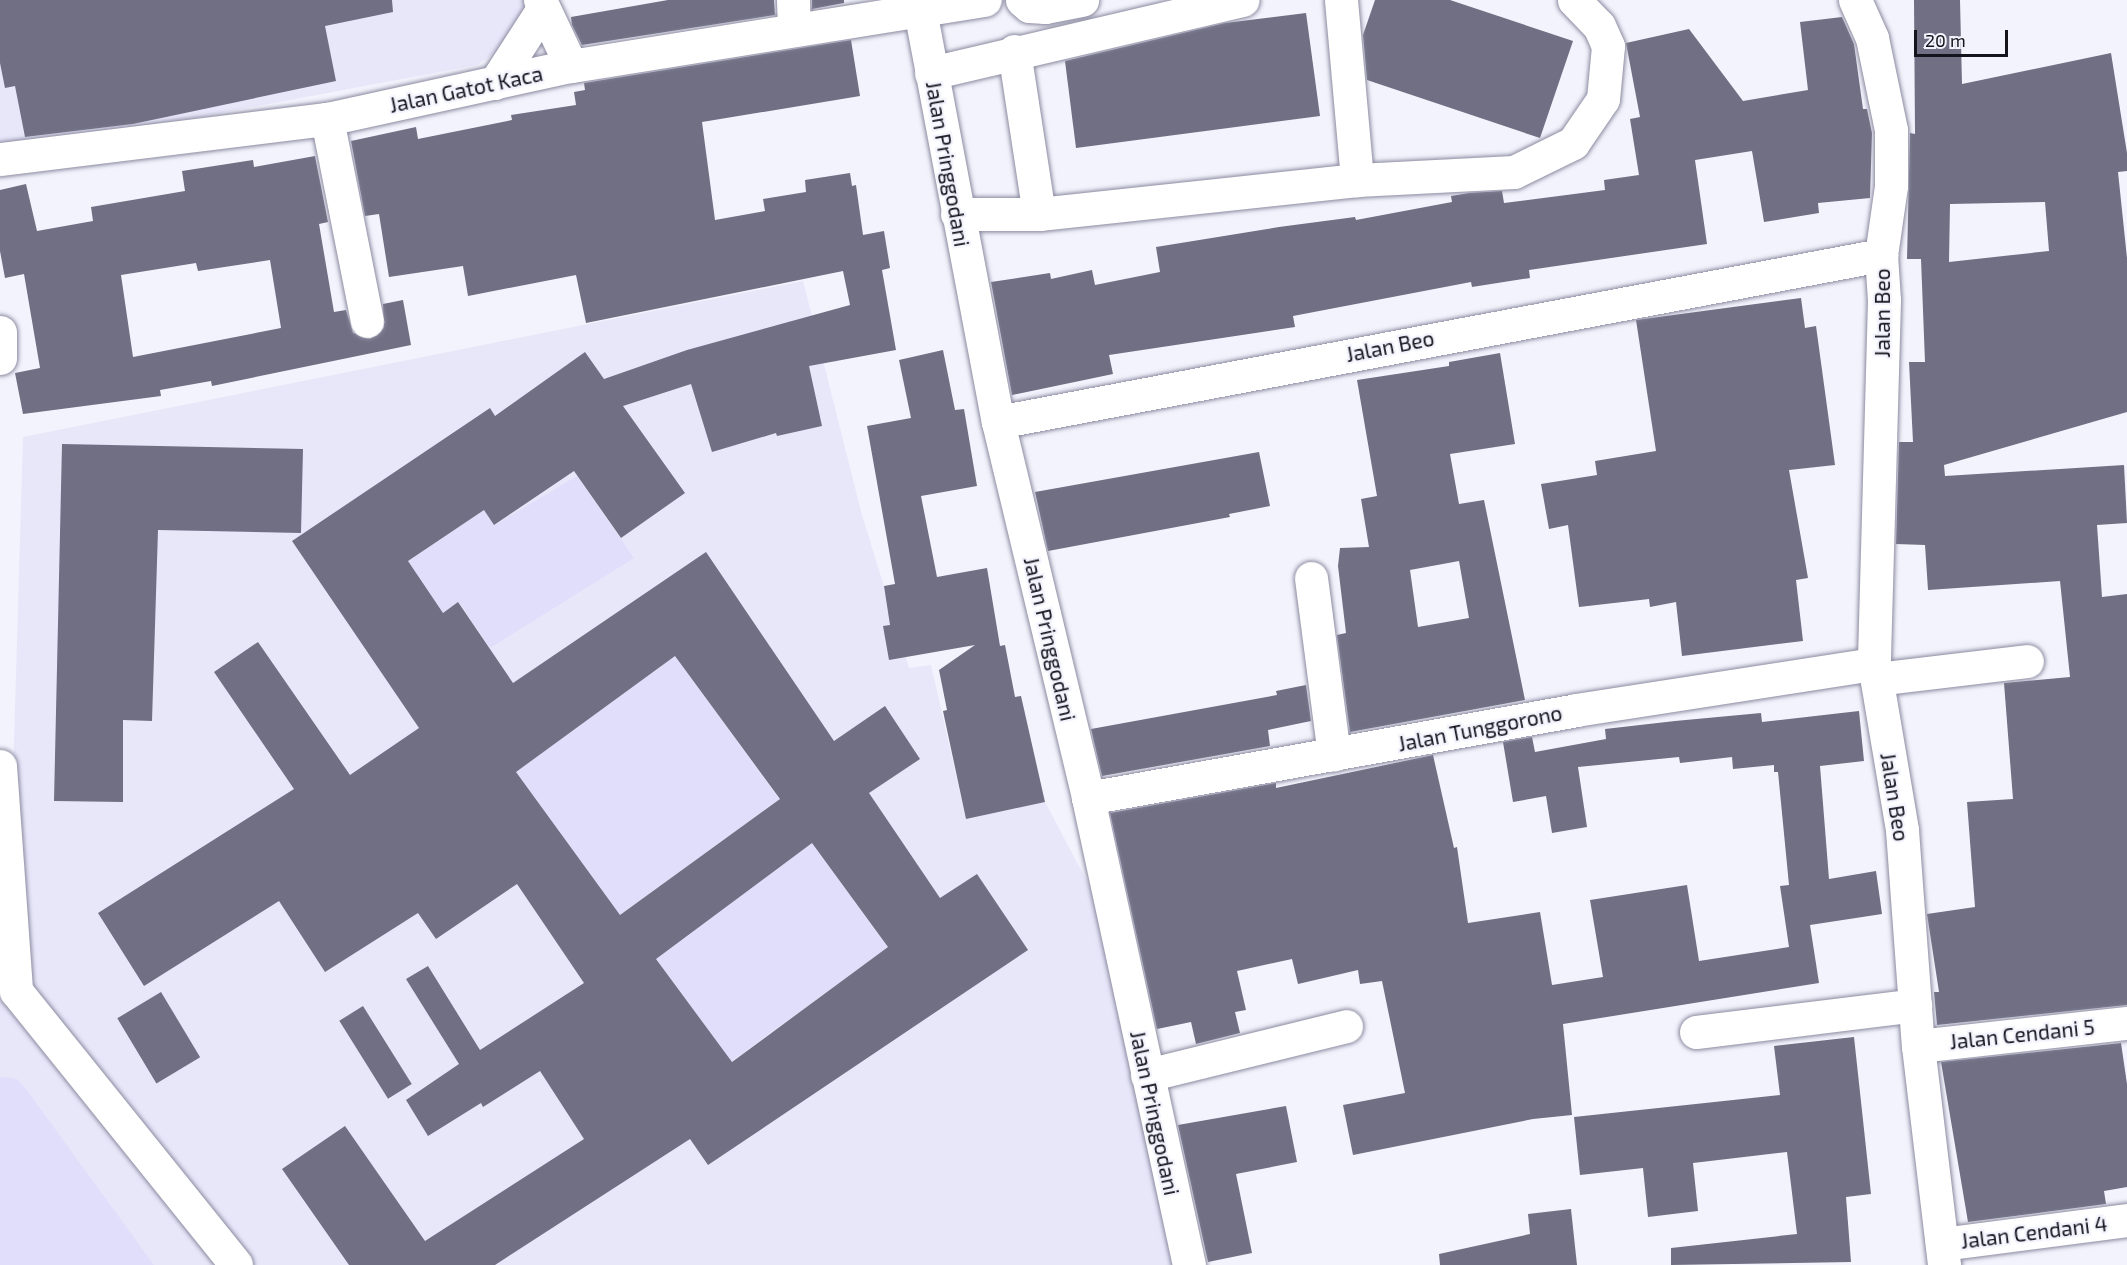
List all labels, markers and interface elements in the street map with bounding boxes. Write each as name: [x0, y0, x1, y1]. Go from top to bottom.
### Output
scale bar: [1917, 18, 2012, 56]
text: 20 m: [1925, 29, 1966, 51]
street label: Jalan Gatot Kaca: [387, 60, 545, 118]
street label: Jalan Pringgodani: [921, 79, 975, 249]
street label: Jalan Beo: [1869, 268, 1895, 358]
street label: Jalan Beo: [1344, 325, 1436, 367]
street label: Jalan Pringgodani: [1019, 554, 1081, 724]
street label: Jalan Tunggorono: [1395, 700, 1565, 756]
street label: Jalan Beo: [1876, 751, 1914, 843]
street label: Jalan Cendani 5: [1948, 1014, 2096, 1054]
street label: Jalan Pringgodani: [1125, 1028, 1185, 1198]
street label: Jalan Cendani 4: [1959, 1211, 2109, 1253]

